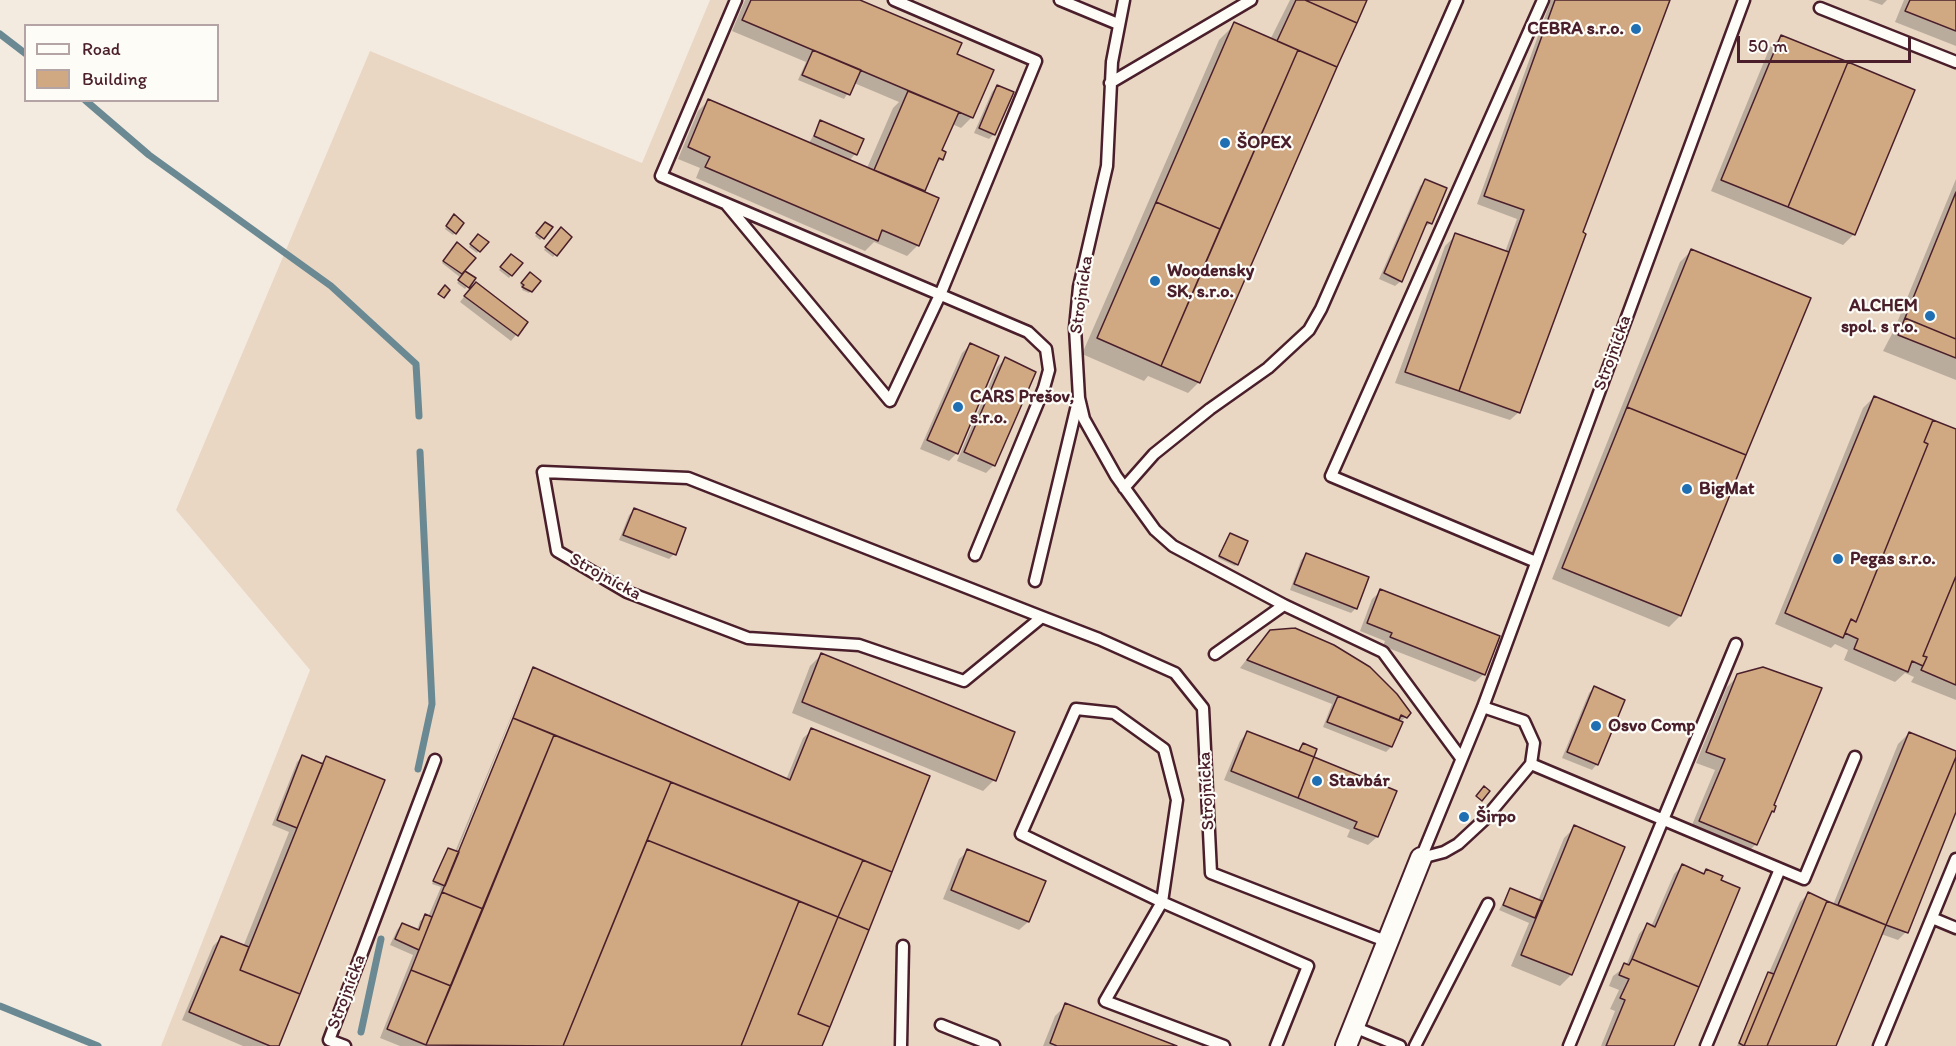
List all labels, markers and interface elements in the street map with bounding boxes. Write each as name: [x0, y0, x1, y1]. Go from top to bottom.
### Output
place label: CEBRA s.r.o.: [1527, 18, 1624, 40]
marker: CEBRA s.r.o.: [1629, 22, 1643, 36]
legend: [24, 24, 219, 102]
scale bar: [1740, 24, 1914, 62]
text: 50 m: [1748, 35, 1788, 57]
text: Road: [82, 38, 121, 60]
text: Building: [82, 68, 147, 90]
place label: ŠOPEX: [1237, 132, 1292, 154]
marker: ŠOPEX: [1218, 136, 1232, 150]
street label: Strojnícka: [1066, 255, 1098, 335]
place label: Woodensky SK, s.r.o.: [1167, 260, 1254, 302]
marker: Woodensky SK, s.r.o.: [1148, 274, 1162, 288]
place label: ALCHEM spol. s r.o.: [1841, 295, 1918, 338]
marker: ALCHEM spol. s r.o.: [1923, 309, 1937, 323]
street label: Strojnícka: [1589, 312, 1637, 394]
place label: CARS Prešov, s.r.o.: [970, 386, 1074, 428]
marker: CARS Prešov, s.r.o.: [951, 400, 965, 414]
place label: BigMat: [1699, 478, 1755, 500]
marker: BigMat: [1680, 482, 1694, 496]
place label: Pegas s.r.o.: [1850, 548, 1936, 570]
street label: Strojnícka: [565, 549, 645, 605]
marker: Pegas s.r.o.: [1831, 552, 1845, 566]
place label: Osvo Comp: [1608, 715, 1695, 737]
marker: Osvo Comp: [1589, 719, 1603, 733]
street label: Strojnícka: [1194, 751, 1220, 831]
place label: Stavbár: [1329, 770, 1390, 792]
marker: Stavbár: [1310, 774, 1324, 788]
place label: Širpo: [1476, 806, 1516, 828]
marker: Širpo: [1457, 810, 1471, 824]
street label: Strojnícka: [323, 952, 371, 1032]

